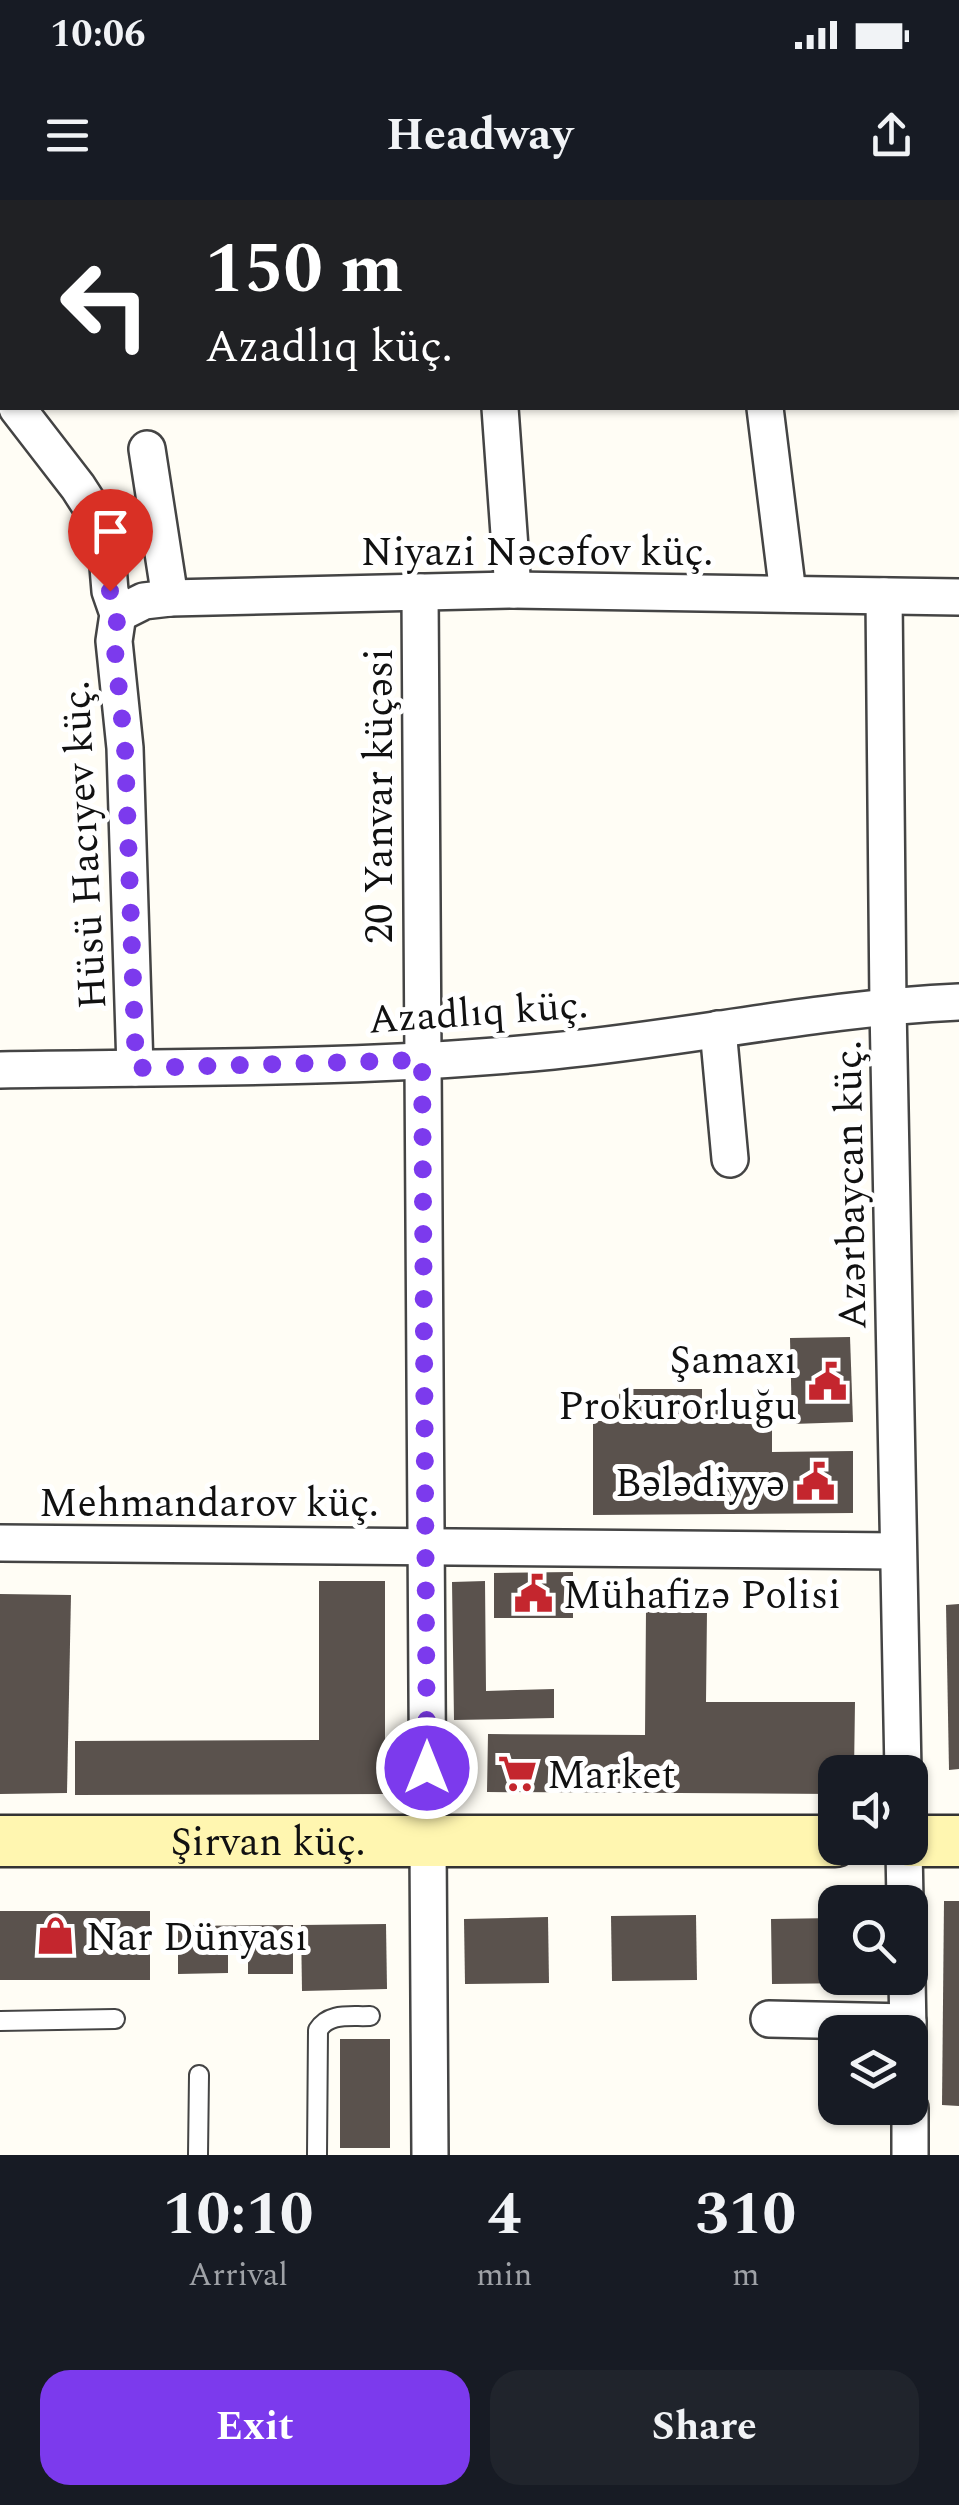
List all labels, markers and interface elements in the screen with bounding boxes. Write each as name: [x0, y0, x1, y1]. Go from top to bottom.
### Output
text: 10:06: [50, 6, 145, 64]
text: Headway: [386, 101, 573, 170]
icon: menu: [40, 108, 95, 163]
icon: share: [864, 108, 919, 163]
text: 150 m: [205, 217, 403, 323]
icon: left: [40, 240, 170, 370]
text: Azadlıq küç.: [205, 313, 453, 382]
pin: [68, 489, 153, 592]
icon: arrive: [83, 504, 138, 559]
street label: Niyazi Nəcəfov küç.: [361, 523, 713, 584]
street label: 20 Yanvar küçəsi: [350, 648, 411, 944]
street label: Hüsü Hacıyev küç.: [46, 679, 125, 1011]
street label: Azadlıq küç.: [366, 975, 590, 1052]
street label: Azərbaycan küç.: [818, 1040, 885, 1330]
place label: Şamaxı Prokurorluğu: [558, 1331, 797, 1438]
public building icon: Şamaxı Prokurorluğu: [806, 1361, 848, 1403]
place label: Bələdiyyə: [615, 1454, 785, 1515]
public building icon: Bələdiyyə: [794, 1461, 836, 1503]
street label: Mehmandarov küç.: [39, 1474, 379, 1535]
place label: Mühafizə Polisi: [563, 1566, 841, 1627]
public building icon: Mühafizə Polisi: [512, 1573, 554, 1615]
position arrow: [375, 1716, 479, 1820]
place label: Market: [547, 1746, 676, 1807]
supermarket icon: Market: [496, 1753, 538, 1795]
map controls: [818, 1755, 928, 2125]
button: sound: [818, 1755, 928, 1865]
street label: Şirvan küç.: [171, 1813, 365, 1874]
button: search: [818, 1885, 928, 1995]
place label: Nar Dünyası: [86, 1908, 308, 1969]
shop icon: Nar Dünyası: [35, 1915, 77, 1957]
button: layers: [818, 2015, 928, 2125]
text: 10:10: [163, 2169, 314, 2261]
text: 4: [488, 2169, 521, 2261]
text: 310: [695, 2169, 796, 2261]
text: Arrival: [188, 2251, 288, 2300]
text: min: [476, 2251, 532, 2300]
text: m: [732, 2251, 759, 2300]
button: Exit: [40, 2370, 470, 2485]
button: Share: [490, 2370, 919, 2485]

